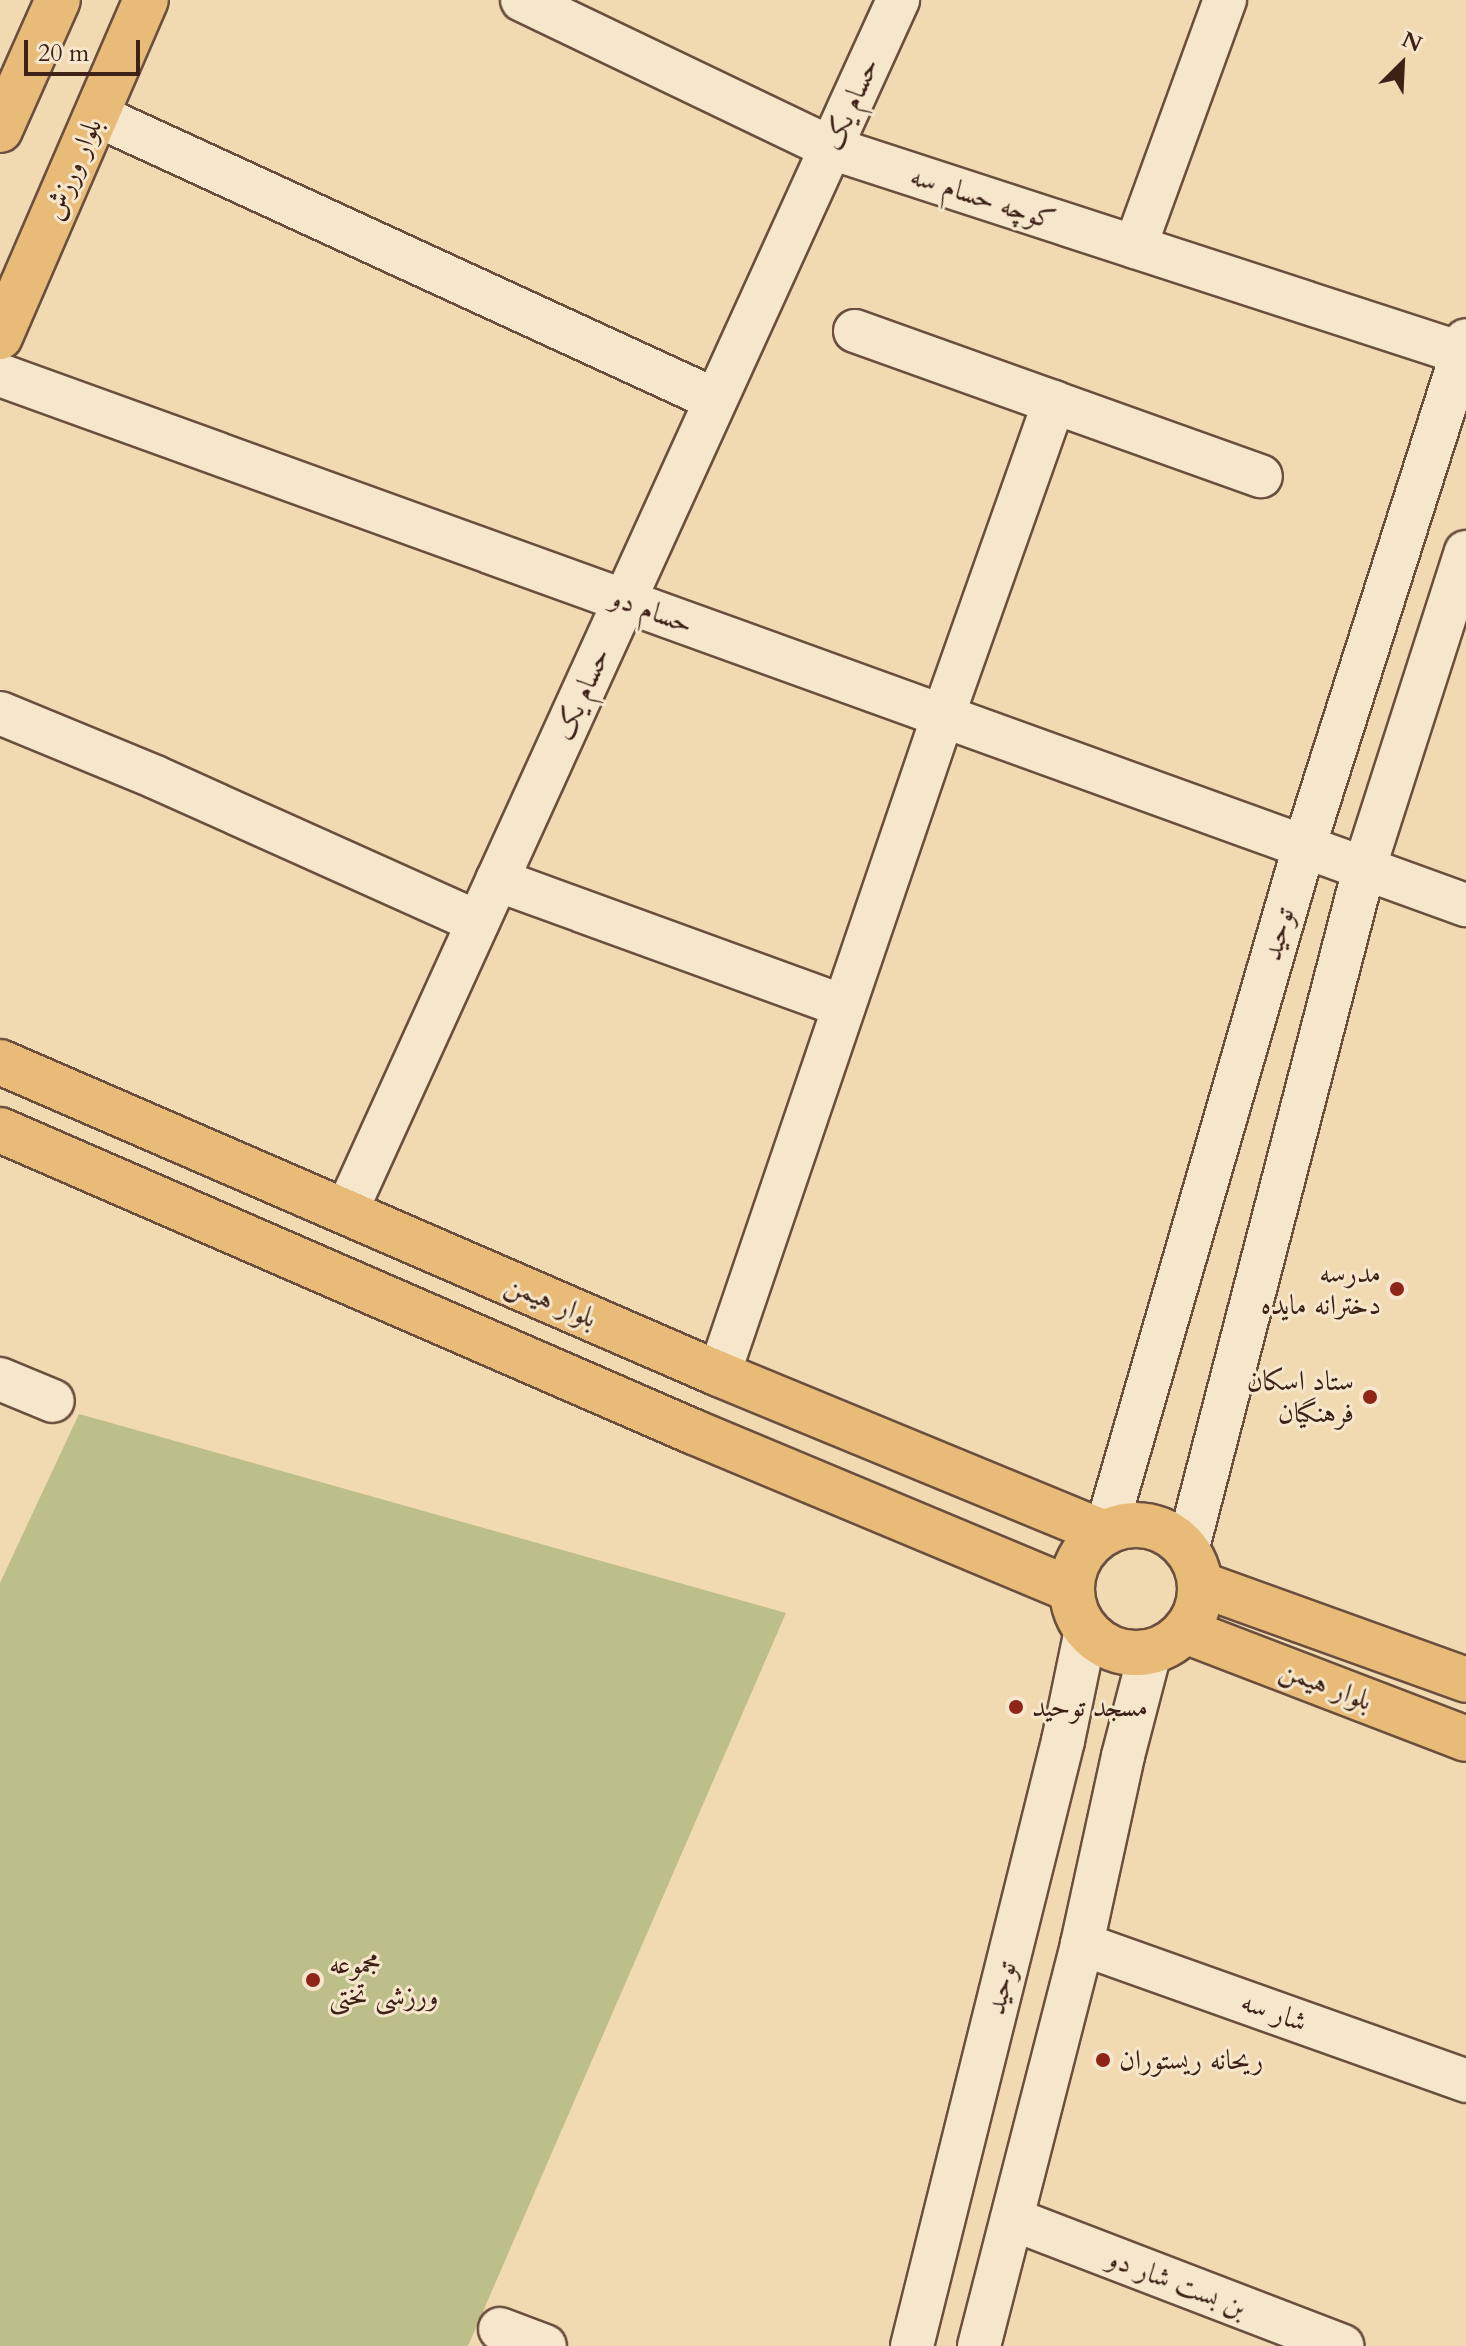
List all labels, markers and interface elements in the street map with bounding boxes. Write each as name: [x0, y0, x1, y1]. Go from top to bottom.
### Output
scale bar: [28, 24, 144, 74]
north arrow: [1362, 24, 1442, 104]
text: N: [1397, 24, 1427, 60]
text: 20 m: [38, 37, 89, 70]
street label: حسام یک: [816, 52, 886, 156]
street label: بلوار ورزش: [37, 113, 109, 225]
street label: کوچه حسام سه: [906, 159, 1060, 237]
street label: حسام دو: [606, 581, 698, 641]
street label: حسام یک: [547, 642, 617, 746]
street label: توحید: [1254, 904, 1302, 964]
place label: مدرسه دخترانه مایده: [1261, 1256, 1381, 1322]
street label: بلوار هیمن: [500, 1267, 602, 1335]
marker: مدرسه دخترانه مایده: [1388, 1280, 1406, 1298]
place label: ستاد اسکان فرهنگیان: [1247, 1364, 1354, 1430]
marker: ستاد اسکان فرهنگیان: [1361, 1388, 1379, 1406]
street label: بلوار هیمن: [1275, 1652, 1377, 1718]
place label: مسجد توحید: [1032, 1690, 1148, 1724]
marker: مسجد توحید: [1007, 1698, 1025, 1716]
place label: مجموعه ورزشی تختی: [329, 1947, 438, 2013]
street label: توحید: [978, 1958, 1024, 2018]
marker: مجموعه ورزشی تختی: [304, 1971, 322, 1989]
street label: شار سه: [1237, 1985, 1311, 2039]
place label: ریحانە ریستوران: [1119, 2043, 1263, 2077]
marker: ریحانە ریستوران: [1094, 2051, 1112, 2069]
street label: بن بست شار دو: [1103, 2241, 1251, 2325]

